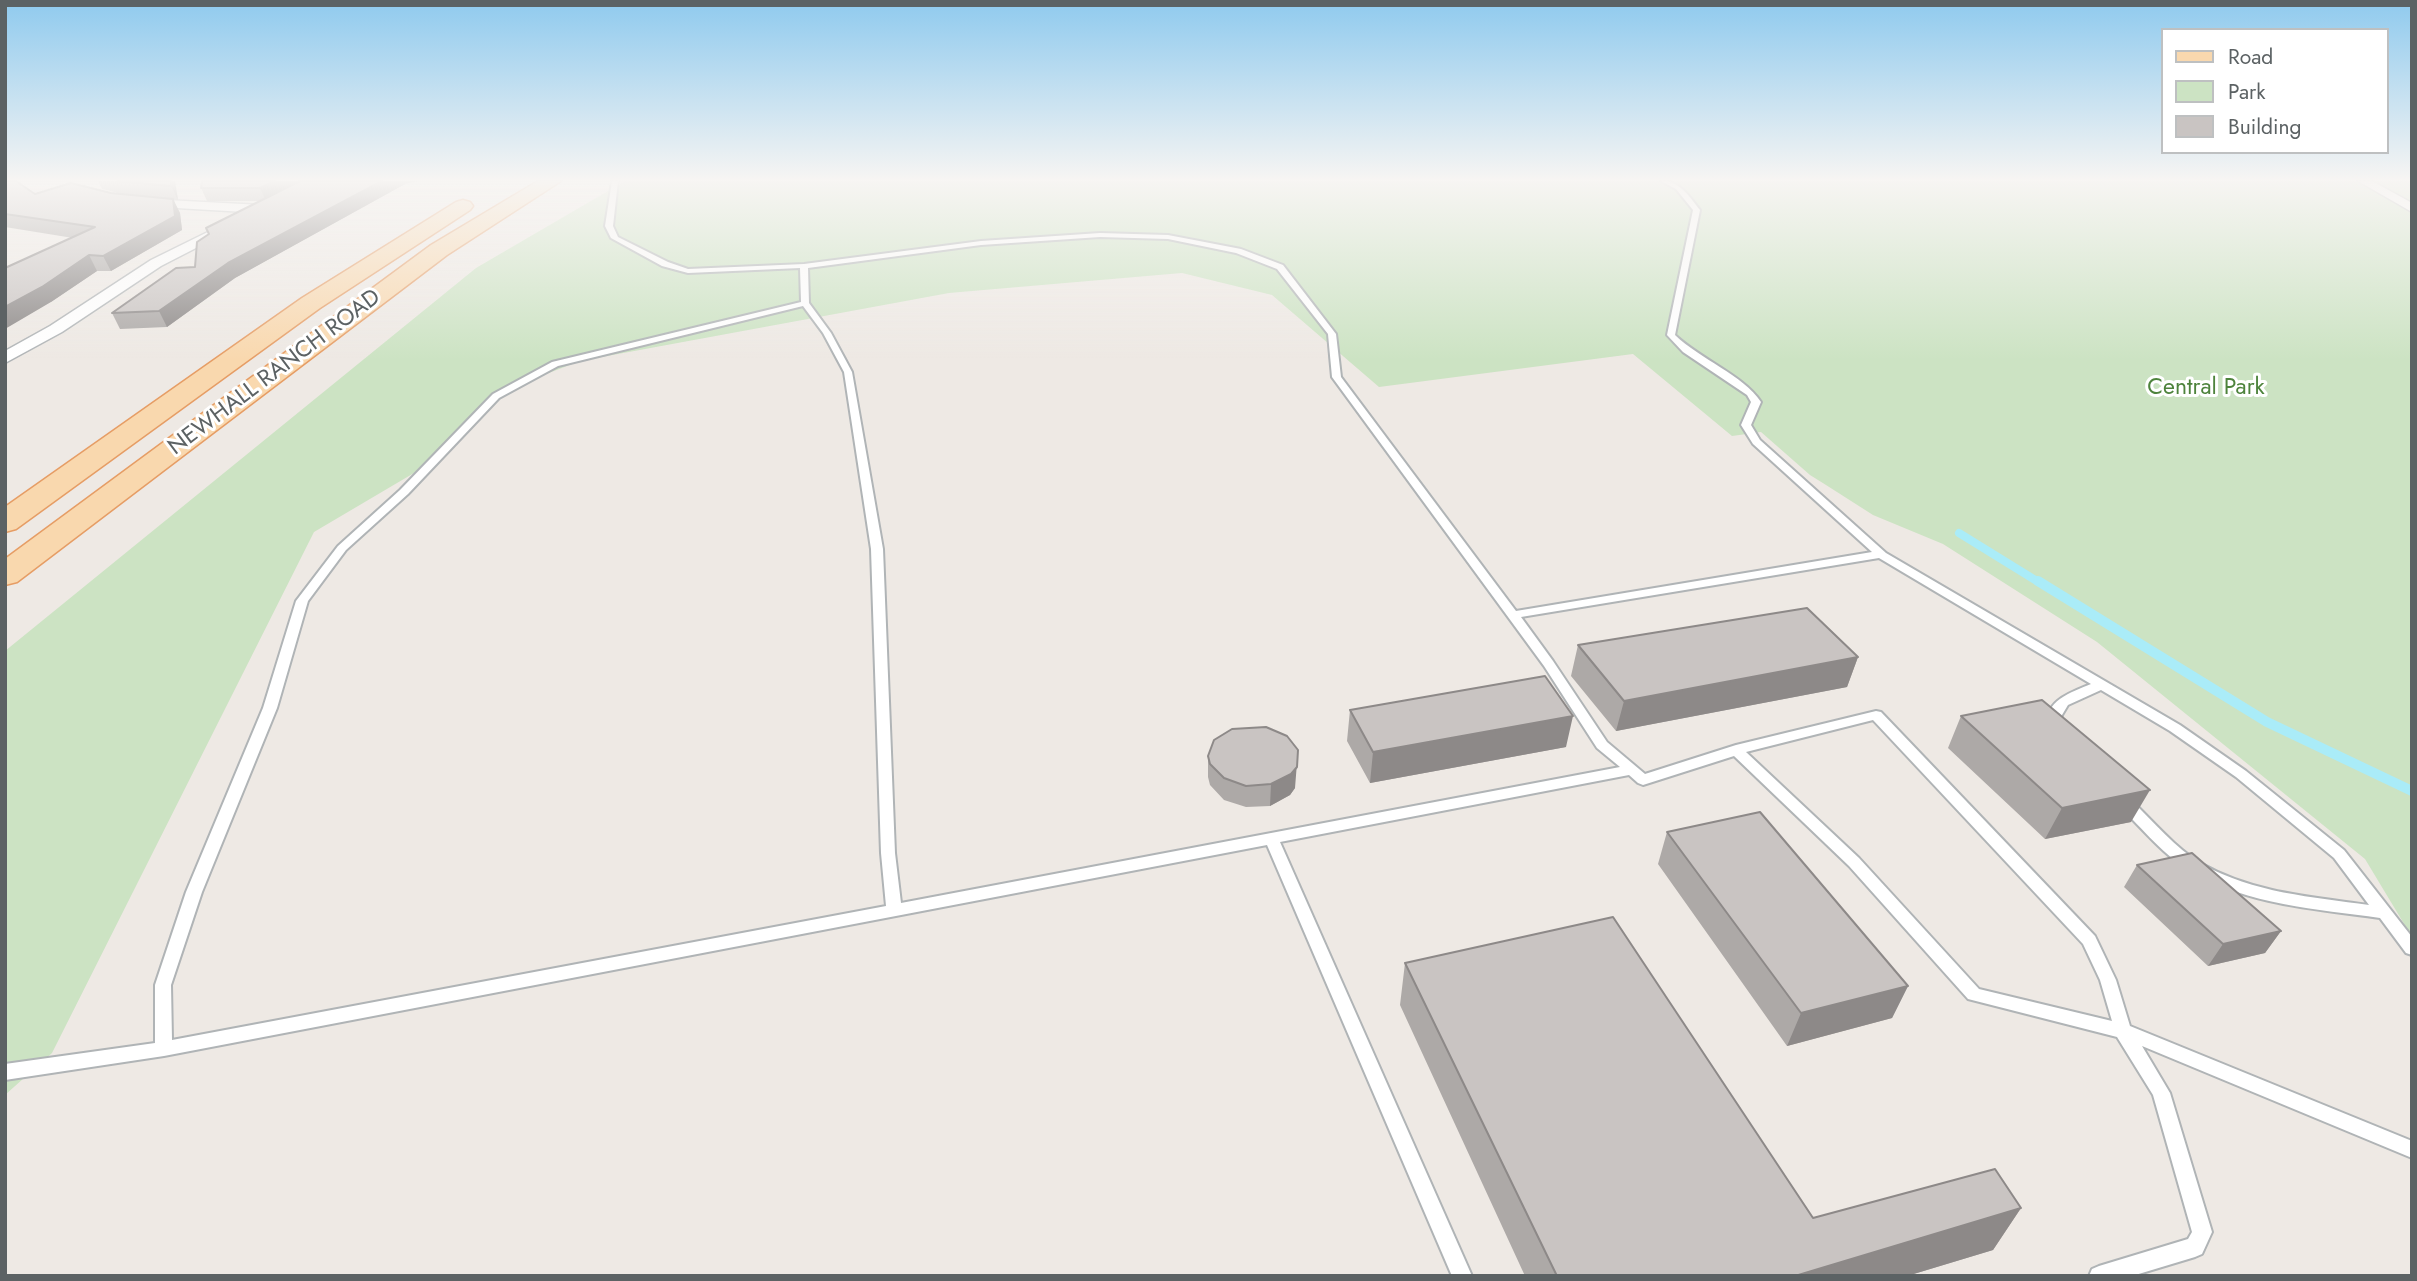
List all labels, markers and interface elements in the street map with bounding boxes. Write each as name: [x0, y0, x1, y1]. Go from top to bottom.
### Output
legend: [2162, 28, 2389, 154]
text: Road: [2228, 42, 2273, 72]
text: Park: [2228, 77, 2265, 107]
text: Building: [2228, 112, 2301, 142]
street label: NEWHALL RANCH ROAD: [163, 284, 387, 462]
park label: Central Park: [2147, 374, 2265, 402]

